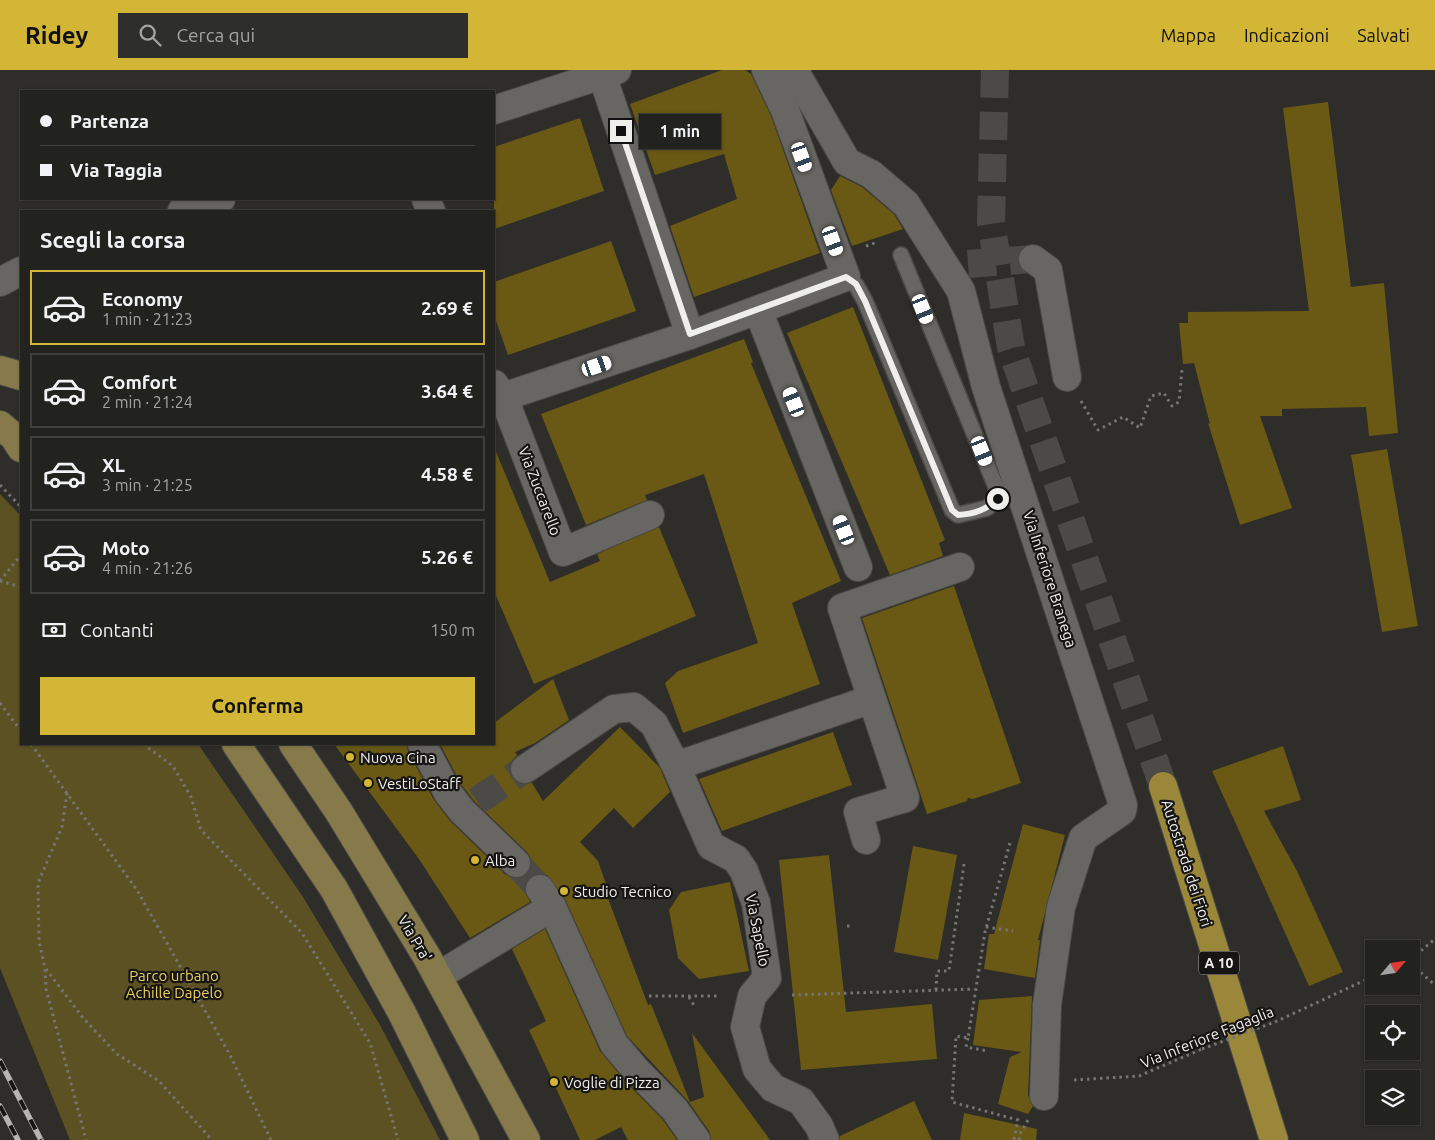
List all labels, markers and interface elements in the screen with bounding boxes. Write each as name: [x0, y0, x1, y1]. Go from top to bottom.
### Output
search box: [118, 13, 468, 58]
icon: search: [136, 21, 164, 49]
text: Ridey: [25, 22, 88, 49]
text: Cerca qui: [176, 24, 255, 46]
text: Mappa: [1161, 25, 1216, 45]
text: Indicazioni: [1244, 25, 1329, 45]
text: Salvati: [1357, 25, 1410, 45]
text: Partenza: [70, 110, 149, 132]
callout: 1 min: [638, 114, 721, 148]
route end: [610, 120, 632, 142]
text: 1 min: [660, 122, 700, 140]
car: [789, 140, 814, 174]
text: Via Taggia: [70, 159, 162, 181]
car: [820, 224, 845, 258]
text: Scegli la corsa: [40, 227, 186, 252]
icon: car: [42, 285, 87, 330]
text: Economy: [102, 288, 183, 310]
car: [910, 292, 935, 326]
text: 2.69 €: [421, 297, 473, 319]
text: 1 min · 21:23: [102, 310, 193, 328]
car: [580, 354, 613, 378]
icon: car: [42, 368, 87, 413]
text: Comfort: [102, 371, 177, 393]
text: 3.64 €: [421, 380, 473, 402]
car: [781, 385, 806, 419]
text: 2 min · 21:24: [102, 393, 193, 411]
car: [969, 434, 994, 468]
street label: Via Zuccarello: [515, 444, 565, 538]
icon: car: [42, 451, 87, 496]
text: XL: [102, 454, 125, 476]
text: 4.58 €: [421, 463, 473, 485]
text: 3 min · 21:25: [102, 476, 193, 494]
route start: [987, 488, 1009, 510]
street label: Via Inferiore Branega: [1020, 508, 1080, 650]
car: [831, 513, 856, 547]
icon: car: [42, 534, 87, 579]
text: Moto: [102, 537, 150, 559]
text: 5.26 €: [421, 546, 473, 568]
text: 4 min · 21:26: [102, 559, 193, 577]
icon: cash: [40, 616, 68, 644]
text: Contanti: [80, 619, 154, 641]
text: 150 m: [430, 621, 475, 639]
button: Conferma: [40, 677, 475, 735]
place label: Nuova Cina: [360, 749, 436, 766]
marker: Nuova Cina: [344, 751, 356, 763]
place label: VestiLoStaff: [378, 775, 461, 792]
marker: VestiLoStaff: [362, 777, 374, 789]
street label: Autostrada dei Fiori: [1158, 797, 1216, 929]
place label: Alba: [485, 852, 515, 869]
marker: Alba: [469, 854, 481, 866]
place label: Studio Tecnico: [574, 883, 672, 900]
marker: Studio Tecnico: [558, 885, 570, 897]
street label: Via Sapello: [743, 892, 773, 968]
street label: Via Pra': [395, 912, 435, 964]
north arrow: [1365, 940, 1420, 995]
map controls: [1365, 940, 1420, 1125]
road number: A 10: [1199, 951, 1239, 974]
park label: Parco urbano Achille Dapelo: [126, 967, 222, 1001]
street label: Via Inferiore Fagaglia: [1138, 1003, 1276, 1071]
button: locate: [1365, 1005, 1420, 1060]
button: layers: [1365, 1070, 1420, 1125]
place label: Voglie di Pizza: [564, 1074, 660, 1091]
marker: Voglie di Pizza: [548, 1076, 560, 1088]

